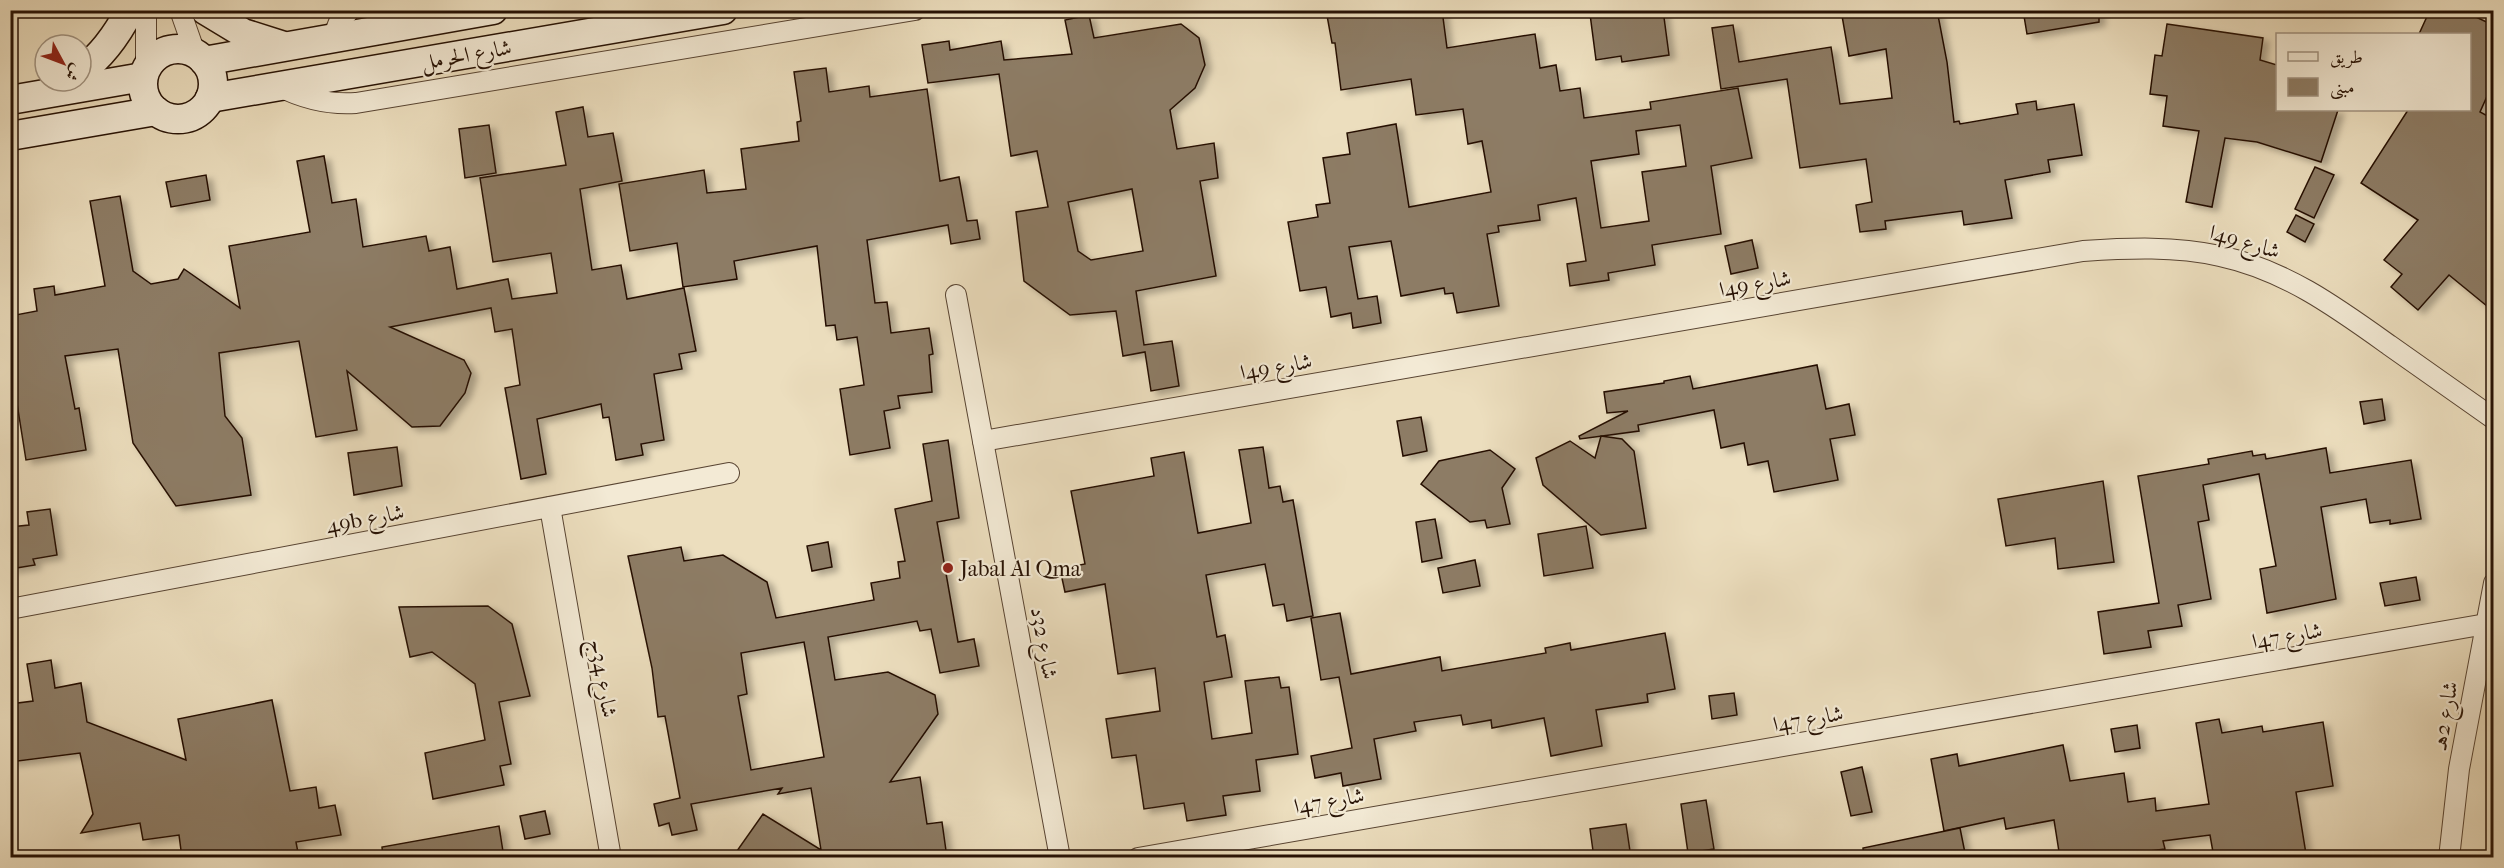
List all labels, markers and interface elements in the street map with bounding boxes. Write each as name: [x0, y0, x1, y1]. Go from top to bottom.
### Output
north arrow: [33, 33, 93, 93]
legend: [2276, 33, 2471, 111]
street label: شارع الحرمل: [419, 34, 515, 81]
text: طريق: [2330, 47, 2363, 69]
text: ش: [62, 60, 86, 85]
text: مبنى: [2330, 77, 2355, 100]
street label: شارع 49ا: [2205, 220, 2283, 269]
street label: شارع 49ا: [1717, 265, 1794, 308]
street label: شارع 49ا: [1238, 348, 1315, 391]
street label: 49b شارع: [324, 499, 407, 544]
place label: Jabal Al Qma: [958, 556, 1082, 582]
marker: Jabal Al Qma: [941, 561, 955, 575]
street label: شارع 32د: [1020, 605, 1063, 682]
street label: شارع 47ا: [2250, 617, 2325, 660]
street label: شارع 34ج: [577, 637, 623, 721]
street label: شارع 2هـ: [2426, 679, 2469, 753]
street label: شارع 47ا: [1771, 700, 1846, 743]
street label: شارع 47ا: [1292, 782, 1367, 825]

